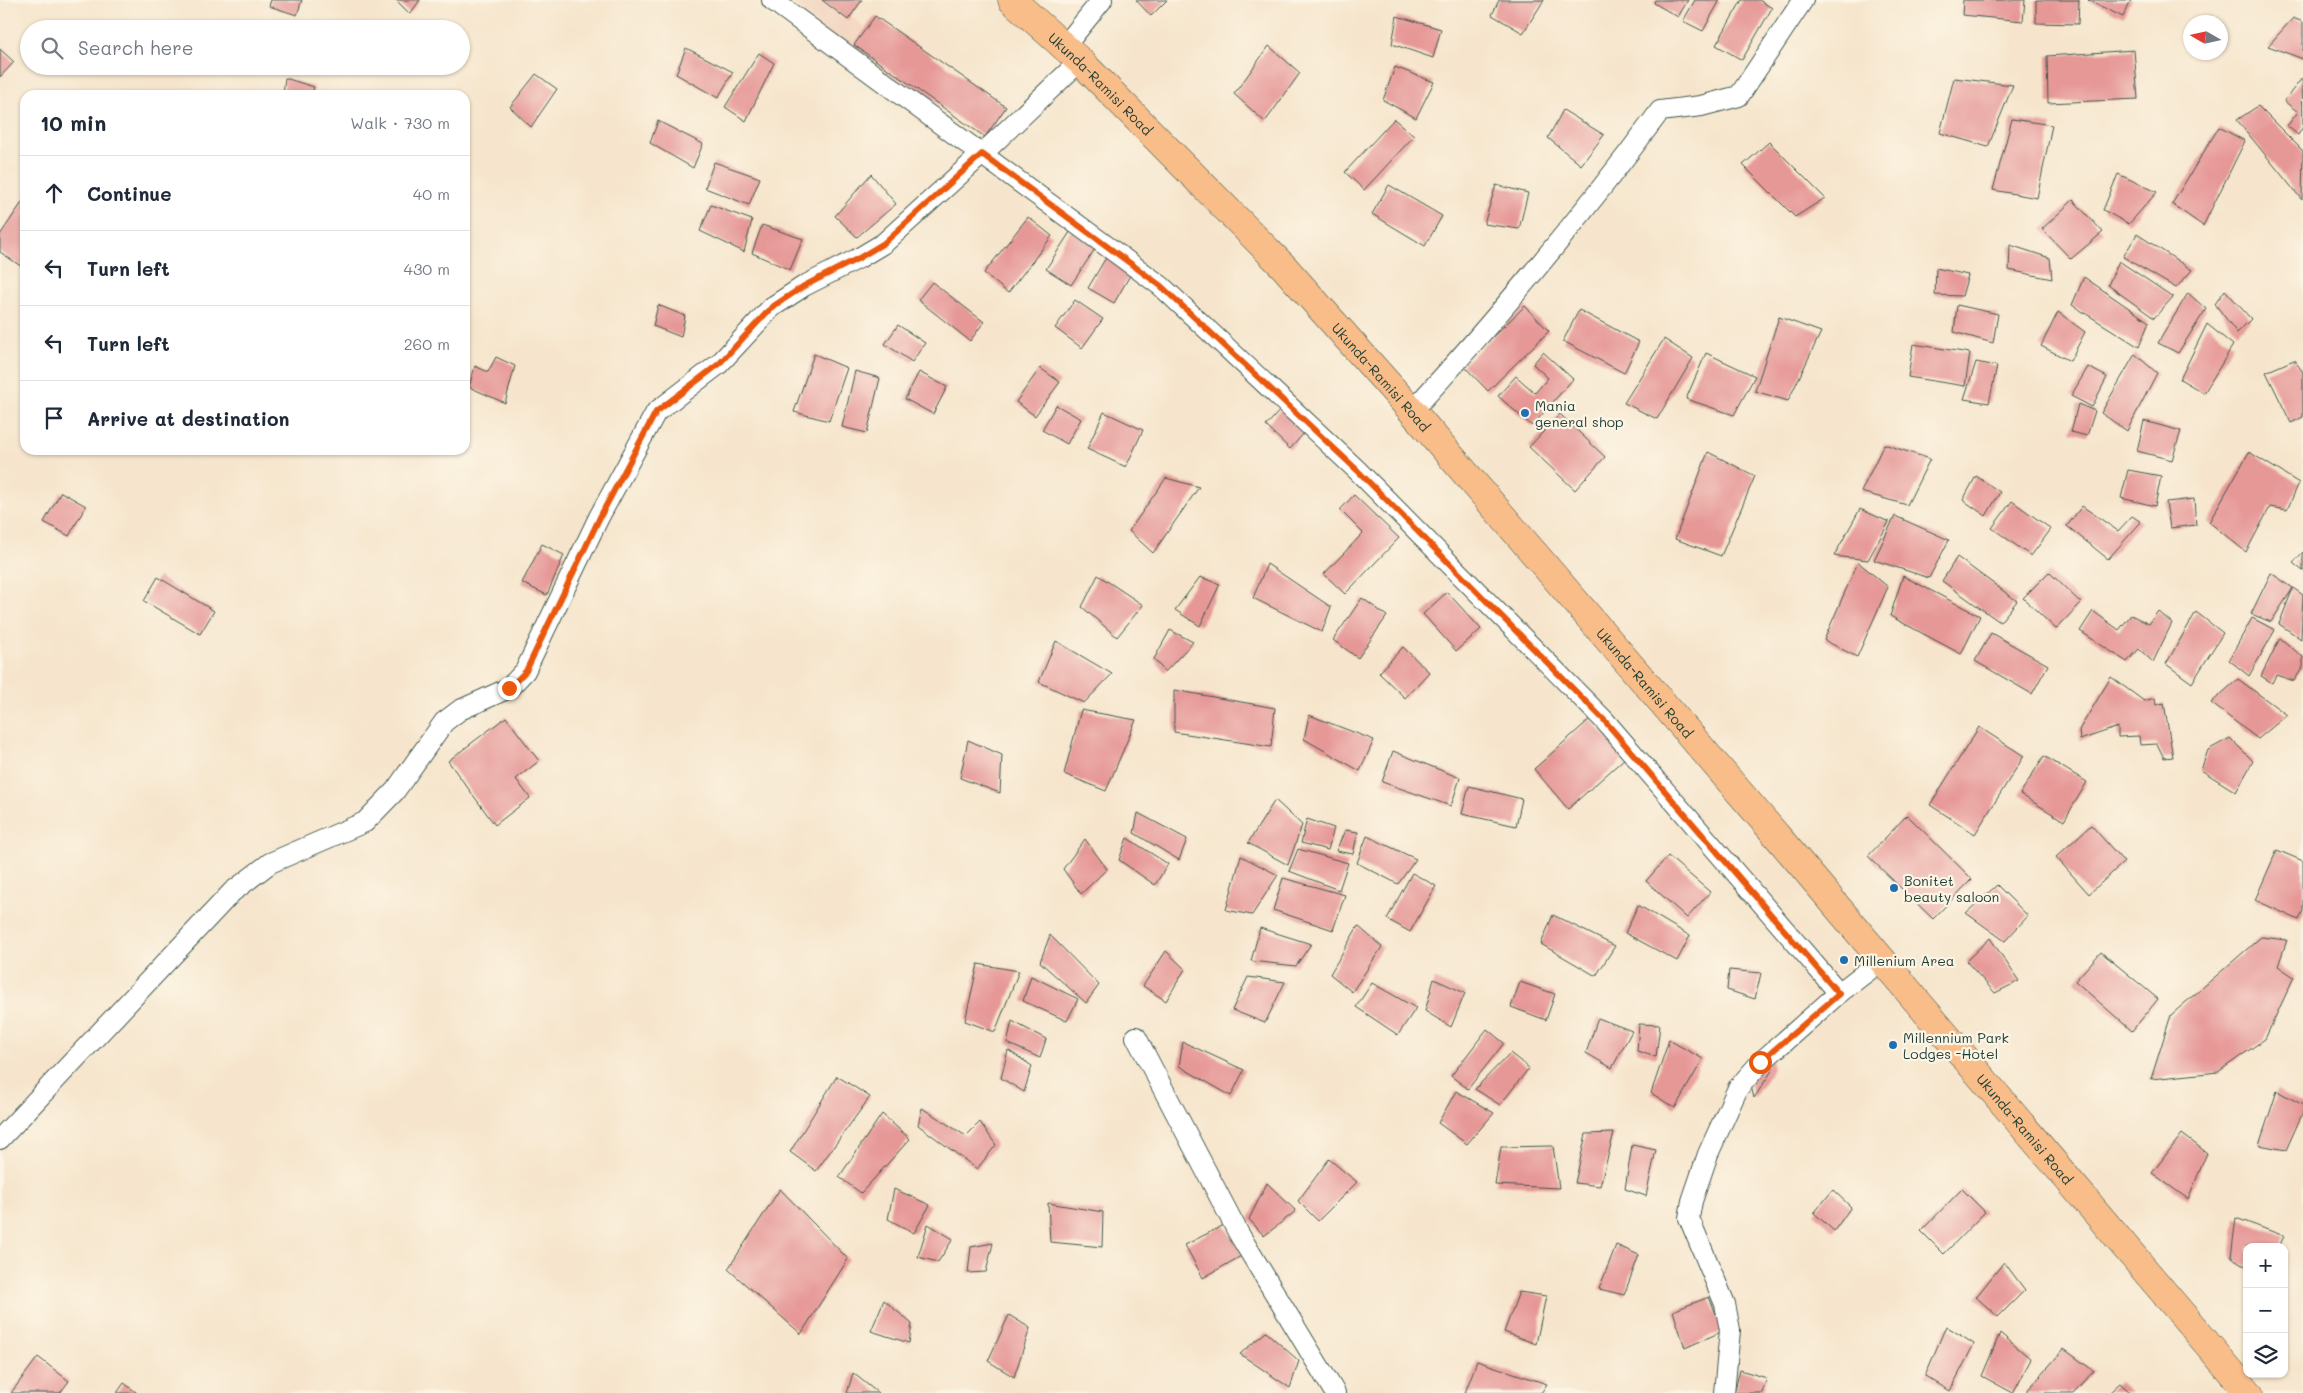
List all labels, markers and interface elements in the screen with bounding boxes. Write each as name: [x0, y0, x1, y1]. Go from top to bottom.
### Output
north arrow: [2183, 15, 2228, 60]
search box: [20, 20, 470, 75]
street label: Ukunda-Ramisi Road: [1045, 28, 1157, 139]
icon: search: [38, 34, 66, 62]
text: Search here: [78, 35, 194, 60]
text: 10 min: [40, 109, 106, 136]
text: Walk · 730 m: [350, 112, 450, 133]
icon: ahead: [40, 179, 68, 207]
text: Continue: [87, 181, 172, 206]
text: 40 m: [413, 183, 450, 204]
icon: left: [40, 254, 68, 282]
text: Turn left: [87, 256, 170, 281]
text: 430 m: [403, 258, 450, 279]
street label: Ukunda-Ramisi Road: [1328, 318, 1435, 435]
icon: left: [40, 329, 68, 357]
text: Turn left: [87, 331, 170, 356]
text: 260 m: [404, 333, 450, 354]
place label: Mania general shop: [1535, 396, 1624, 431]
icon: arrive: [40, 404, 68, 432]
text: Arrive at destination: [87, 406, 290, 431]
marker: Mania general shop: [1519, 407, 1531, 419]
street label: Ukunda-Ramisi Road: [1593, 624, 1698, 742]
route end: [498, 677, 521, 700]
place label: Bonitet beauty saloon: [1904, 871, 1999, 906]
marker: Bonitet beauty saloon: [1888, 882, 1900, 894]
place label: Millenium Area: [1854, 951, 1955, 970]
marker: Millenium Area: [1838, 954, 1850, 966]
place label: Millennium Park Lodges -Hotel: [1903, 1028, 2009, 1063]
marker: Millennium Park Lodges -Hotel: [1887, 1039, 1899, 1051]
route start: [1749, 1051, 1772, 1074]
street label: Ukunda-Ramisi Road: [1973, 1069, 2078, 1188]
map controls: [2243, 1243, 2288, 1378]
button: +: [2243, 1243, 2288, 1288]
button: −: [2243, 1288, 2288, 1333]
button: layers: [2243, 1333, 2288, 1378]

